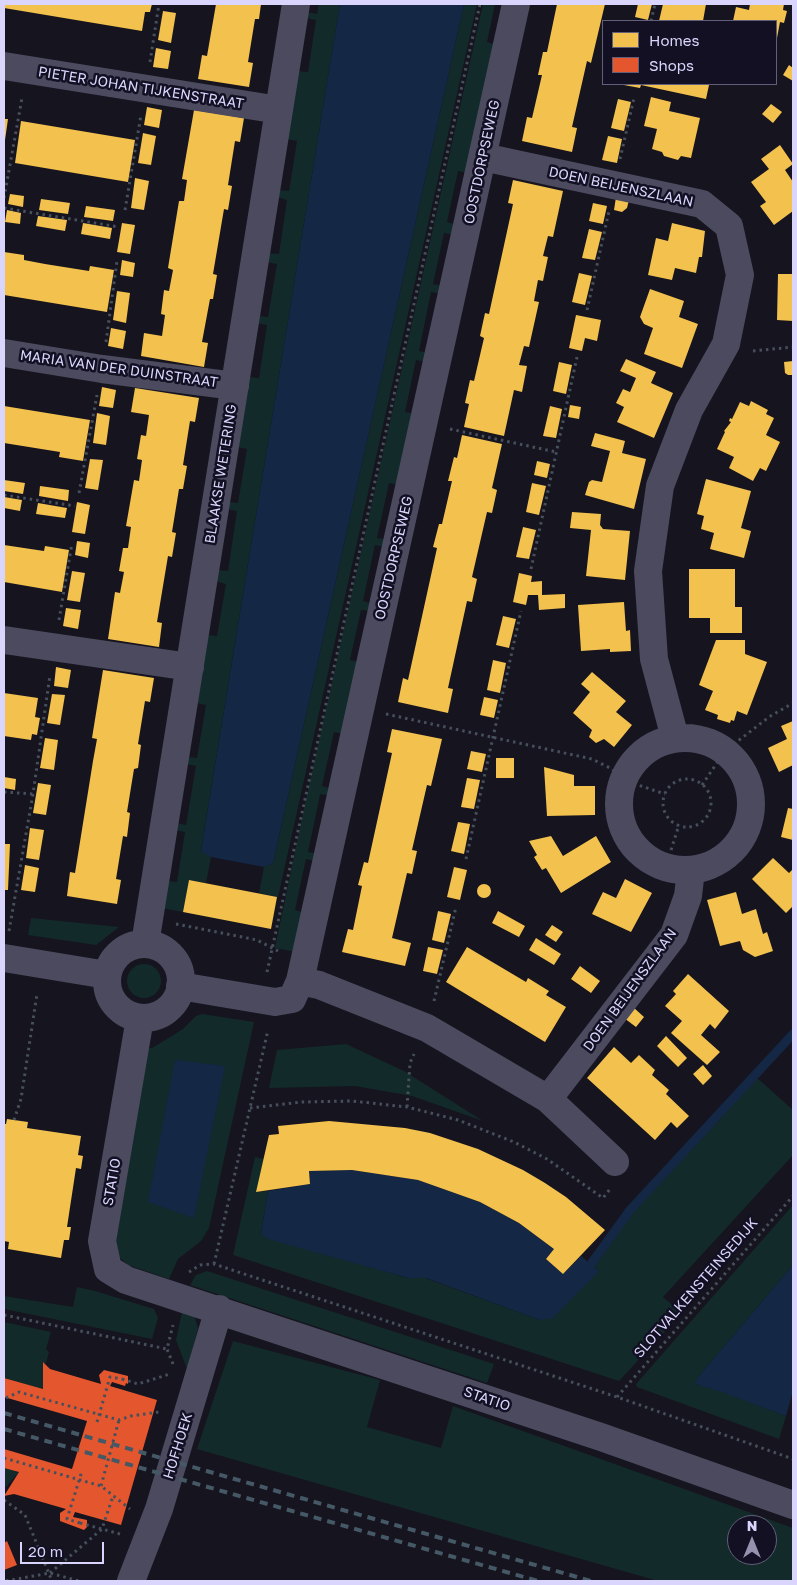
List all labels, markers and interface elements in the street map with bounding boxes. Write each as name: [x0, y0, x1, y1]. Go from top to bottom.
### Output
legend: [602, 20, 777, 85]
text: Homes: [649, 31, 699, 49]
text: Shops: [649, 56, 694, 74]
street label: PIETER JOHAN TIJKENSTRAAT: [37, 63, 245, 113]
street label: OOSTDORPSEWEG: [461, 98, 503, 226]
street label: DOEN BEIJENSZLAAN: [547, 163, 695, 211]
street label: MARIA VAN DER DUINSTRAAT: [19, 347, 219, 391]
street label: BLAAKSE WETERING: [202, 403, 240, 545]
street label: OOSTDORPSEWEG: [372, 495, 416, 621]
street label: DOEN BEIJENSZLAAN: [580, 925, 680, 1055]
street label: STATIO: [100, 1157, 124, 1207]
street label: SLOTVALKENSTEINSEDIJK: [631, 1215, 761, 1361]
street label: STATIO: [462, 1383, 512, 1415]
street label: HOFHOEK: [160, 1411, 196, 1481]
north arrow: [727, 1515, 777, 1565]
text: N: [747, 1517, 757, 1534]
scale bar: [22, 1532, 106, 1564]
text: 20 m: [28, 1542, 63, 1560]

